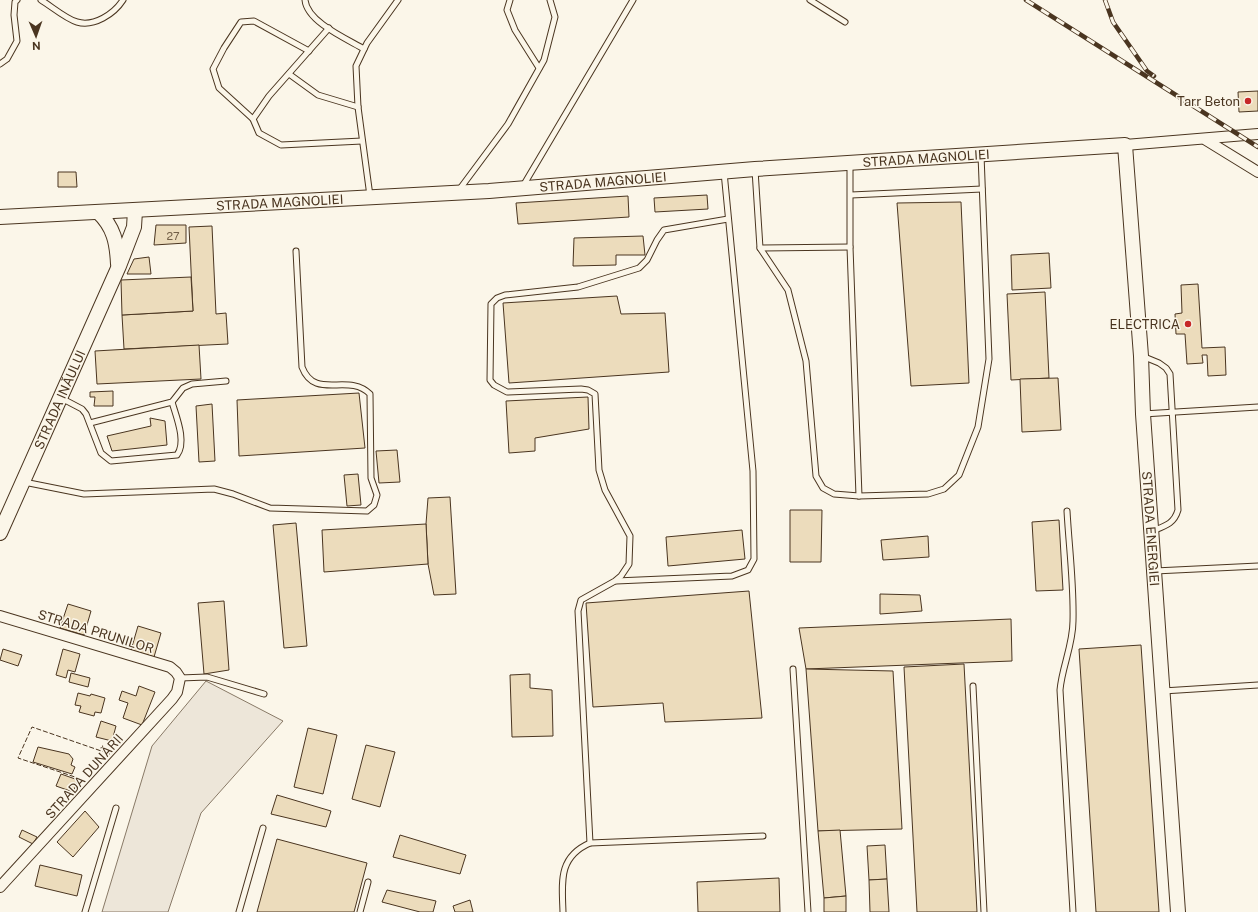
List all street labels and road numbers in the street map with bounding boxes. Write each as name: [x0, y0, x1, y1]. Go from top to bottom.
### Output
street label: STRADA MAGNOLIEI: [862, 147, 990, 170]
street label: STRADA MAGNOLIEI: [539, 169, 667, 195]
street label: STRADA MAGNOLIEI: [216, 192, 344, 214]
street label: STRADA INĂULUI: [31, 348, 88, 452]
street label: STRADA ENERGIEI: [1139, 471, 1162, 587]
street label: STRADA PRUNILOR: [36, 607, 156, 656]
street label: STRADA DUNĂRII: [42, 731, 126, 822]

